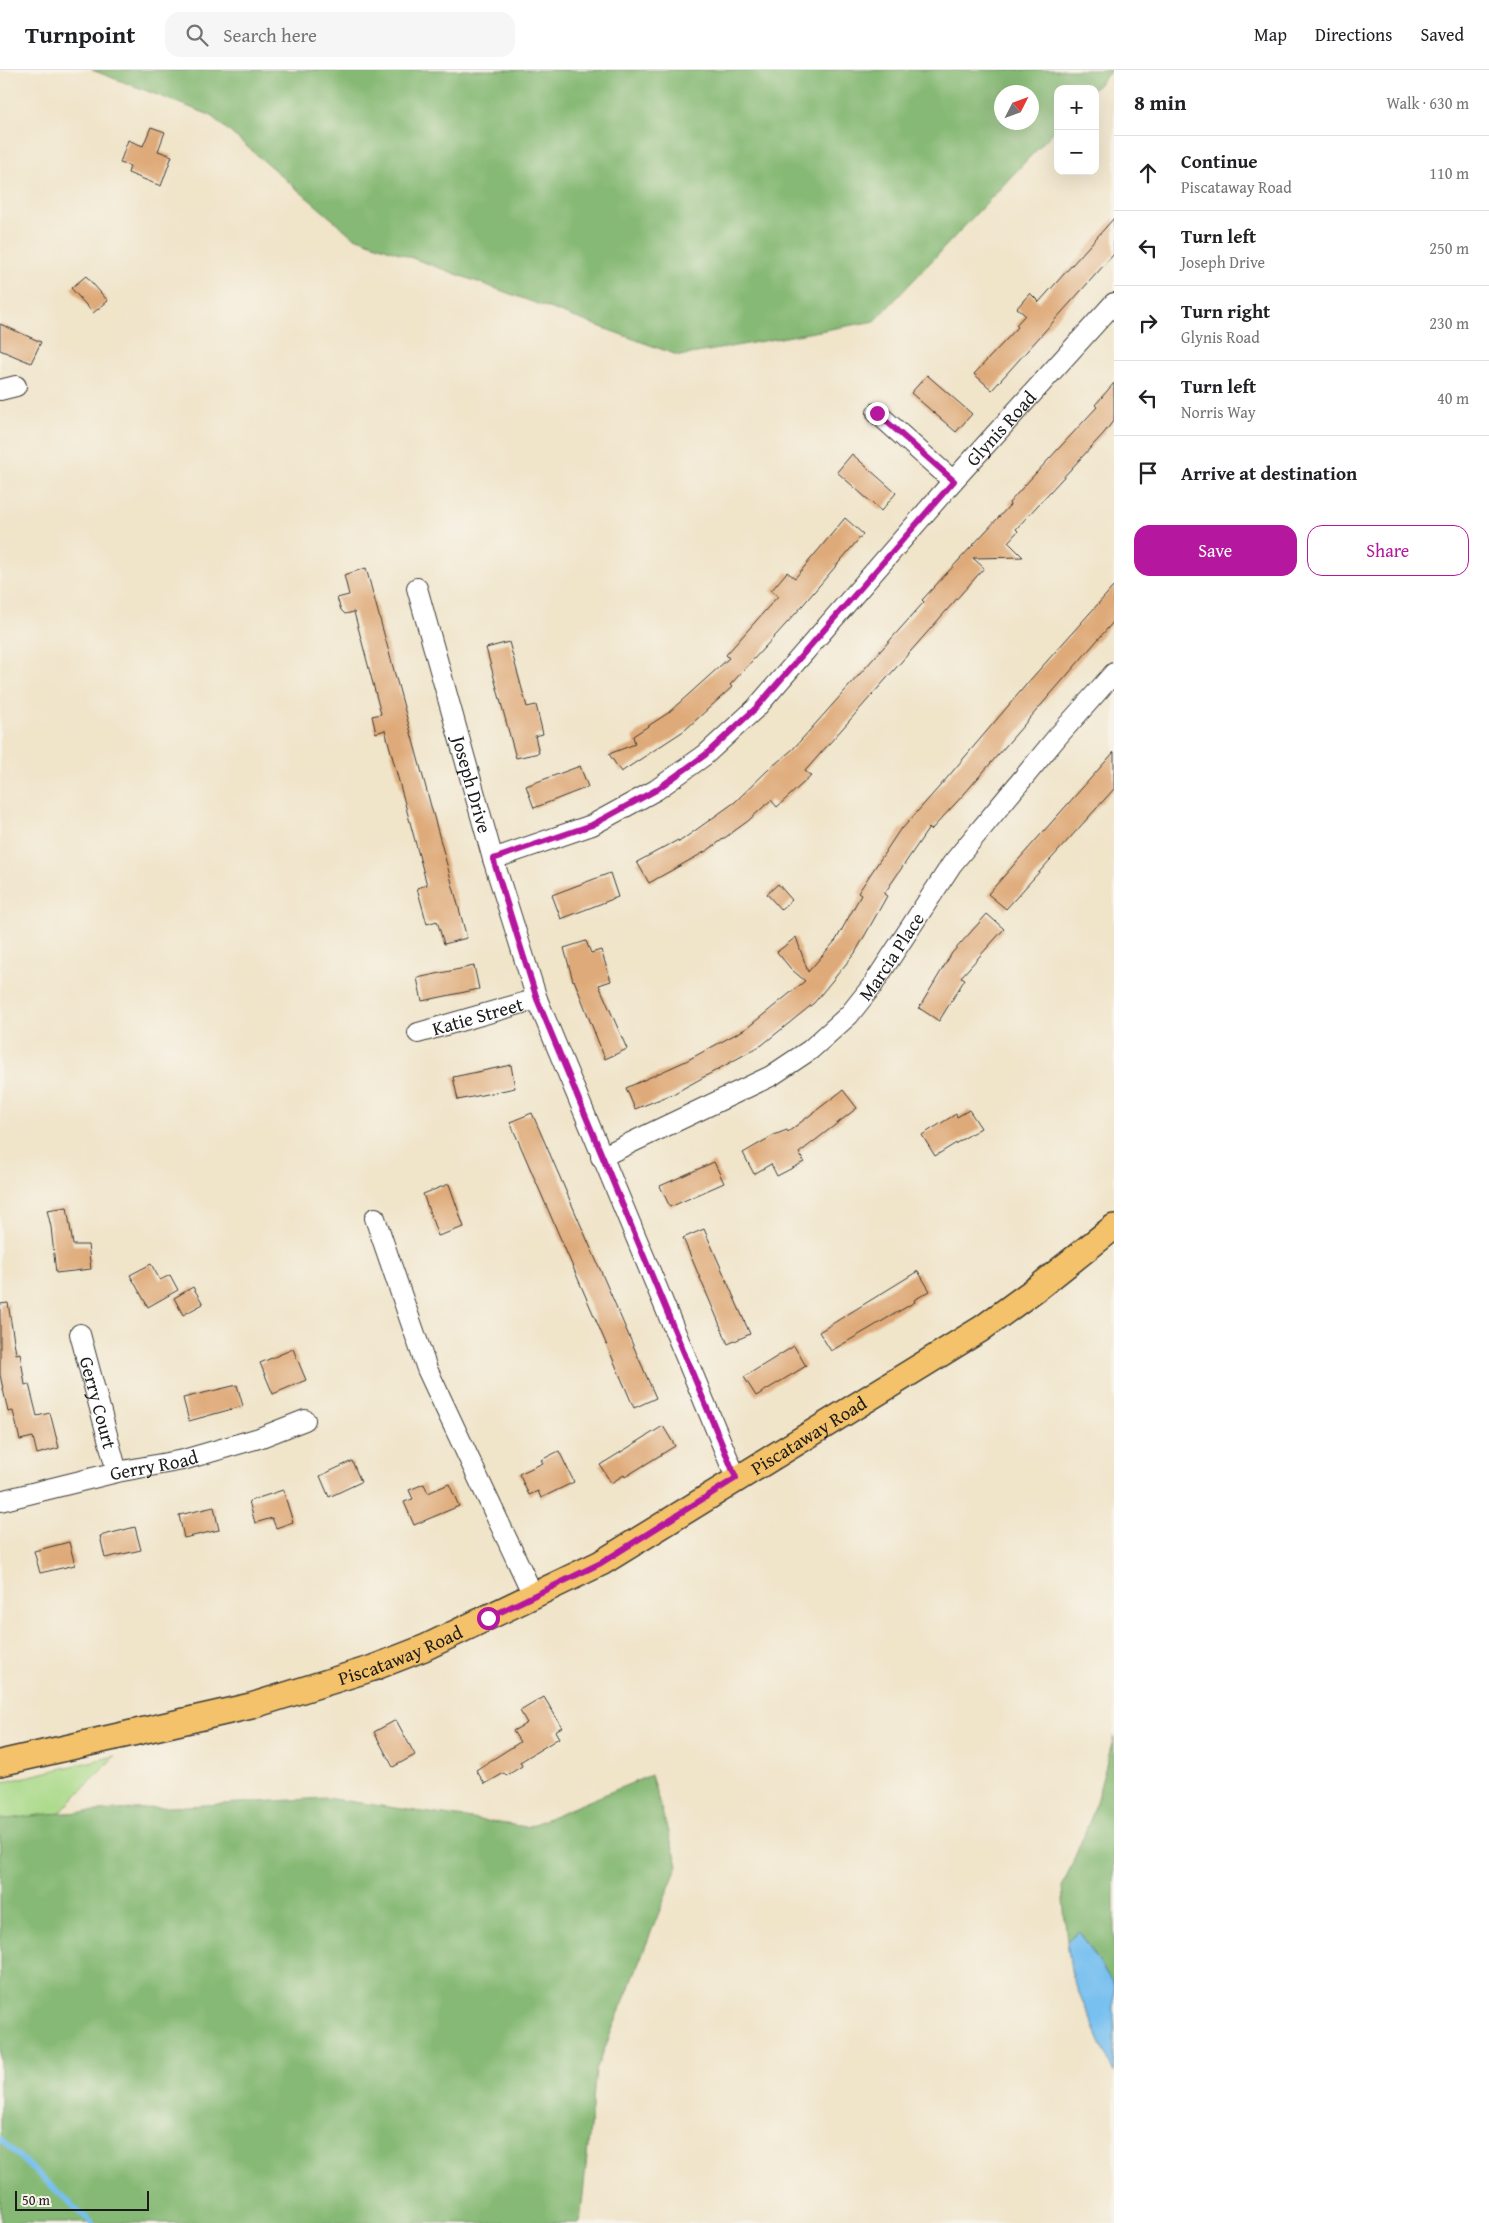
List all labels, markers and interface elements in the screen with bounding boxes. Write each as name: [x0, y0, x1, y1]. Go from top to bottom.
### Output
search box: [165, 12, 515, 57]
text: Turnpoint: [25, 17, 135, 52]
icon: search: [183, 21, 211, 49]
text: Search here: [223, 21, 317, 49]
text: Map: [1254, 21, 1287, 48]
text: Directions: [1315, 21, 1392, 48]
text: Saved: [1420, 21, 1464, 48]
north arrow: [994, 85, 1039, 130]
map controls: [1054, 85, 1099, 175]
button: +: [1054, 85, 1099, 130]
text: 8 min: [1134, 87, 1186, 118]
text: Walk · 630 m: [1386, 91, 1469, 115]
button: −: [1054, 130, 1099, 175]
text: Continue: [1181, 147, 1258, 175]
icon: ahead: [1134, 159, 1162, 187]
text: 110 m: [1429, 161, 1469, 185]
text: Piscataway Road: [1181, 175, 1292, 199]
text: Turn left: [1181, 222, 1256, 250]
icon: left: [1134, 234, 1162, 262]
text: 250 m: [1429, 236, 1469, 260]
text: Joseph Drive: [1181, 250, 1265, 274]
text: Turn right: [1181, 297, 1270, 325]
icon: right: [1134, 309, 1162, 337]
text: 230 m: [1429, 311, 1469, 335]
text: Glynis Road: [1181, 325, 1260, 349]
text: Turn left: [1181, 372, 1256, 400]
street label: Glynis Road: [959, 383, 1043, 472]
icon: left: [1134, 384, 1162, 412]
text: 40 m: [1437, 386, 1469, 410]
text: Norris Way: [1181, 400, 1256, 424]
route end: [866, 402, 889, 425]
icon: arrive: [1134, 459, 1162, 487]
text: Arrive at destination: [1181, 459, 1357, 487]
button: Save: [1134, 525, 1297, 576]
button: Share: [1307, 525, 1469, 576]
street label: Joseph Drive: [445, 731, 499, 836]
street label: Marcia Place: [852, 906, 931, 1007]
street label: Katie Street: [429, 990, 527, 1042]
street label: Gerry Court: [73, 1353, 124, 1452]
street label: Piscataway Road: [745, 1388, 873, 1482]
street label: Gerry Road: [107, 1442, 202, 1487]
route start: [477, 1607, 500, 1630]
street label: Piscataway Road: [335, 1617, 468, 1692]
scale bar: [15, 2188, 149, 2211]
text: 50 m: [22, 2190, 50, 2210]

